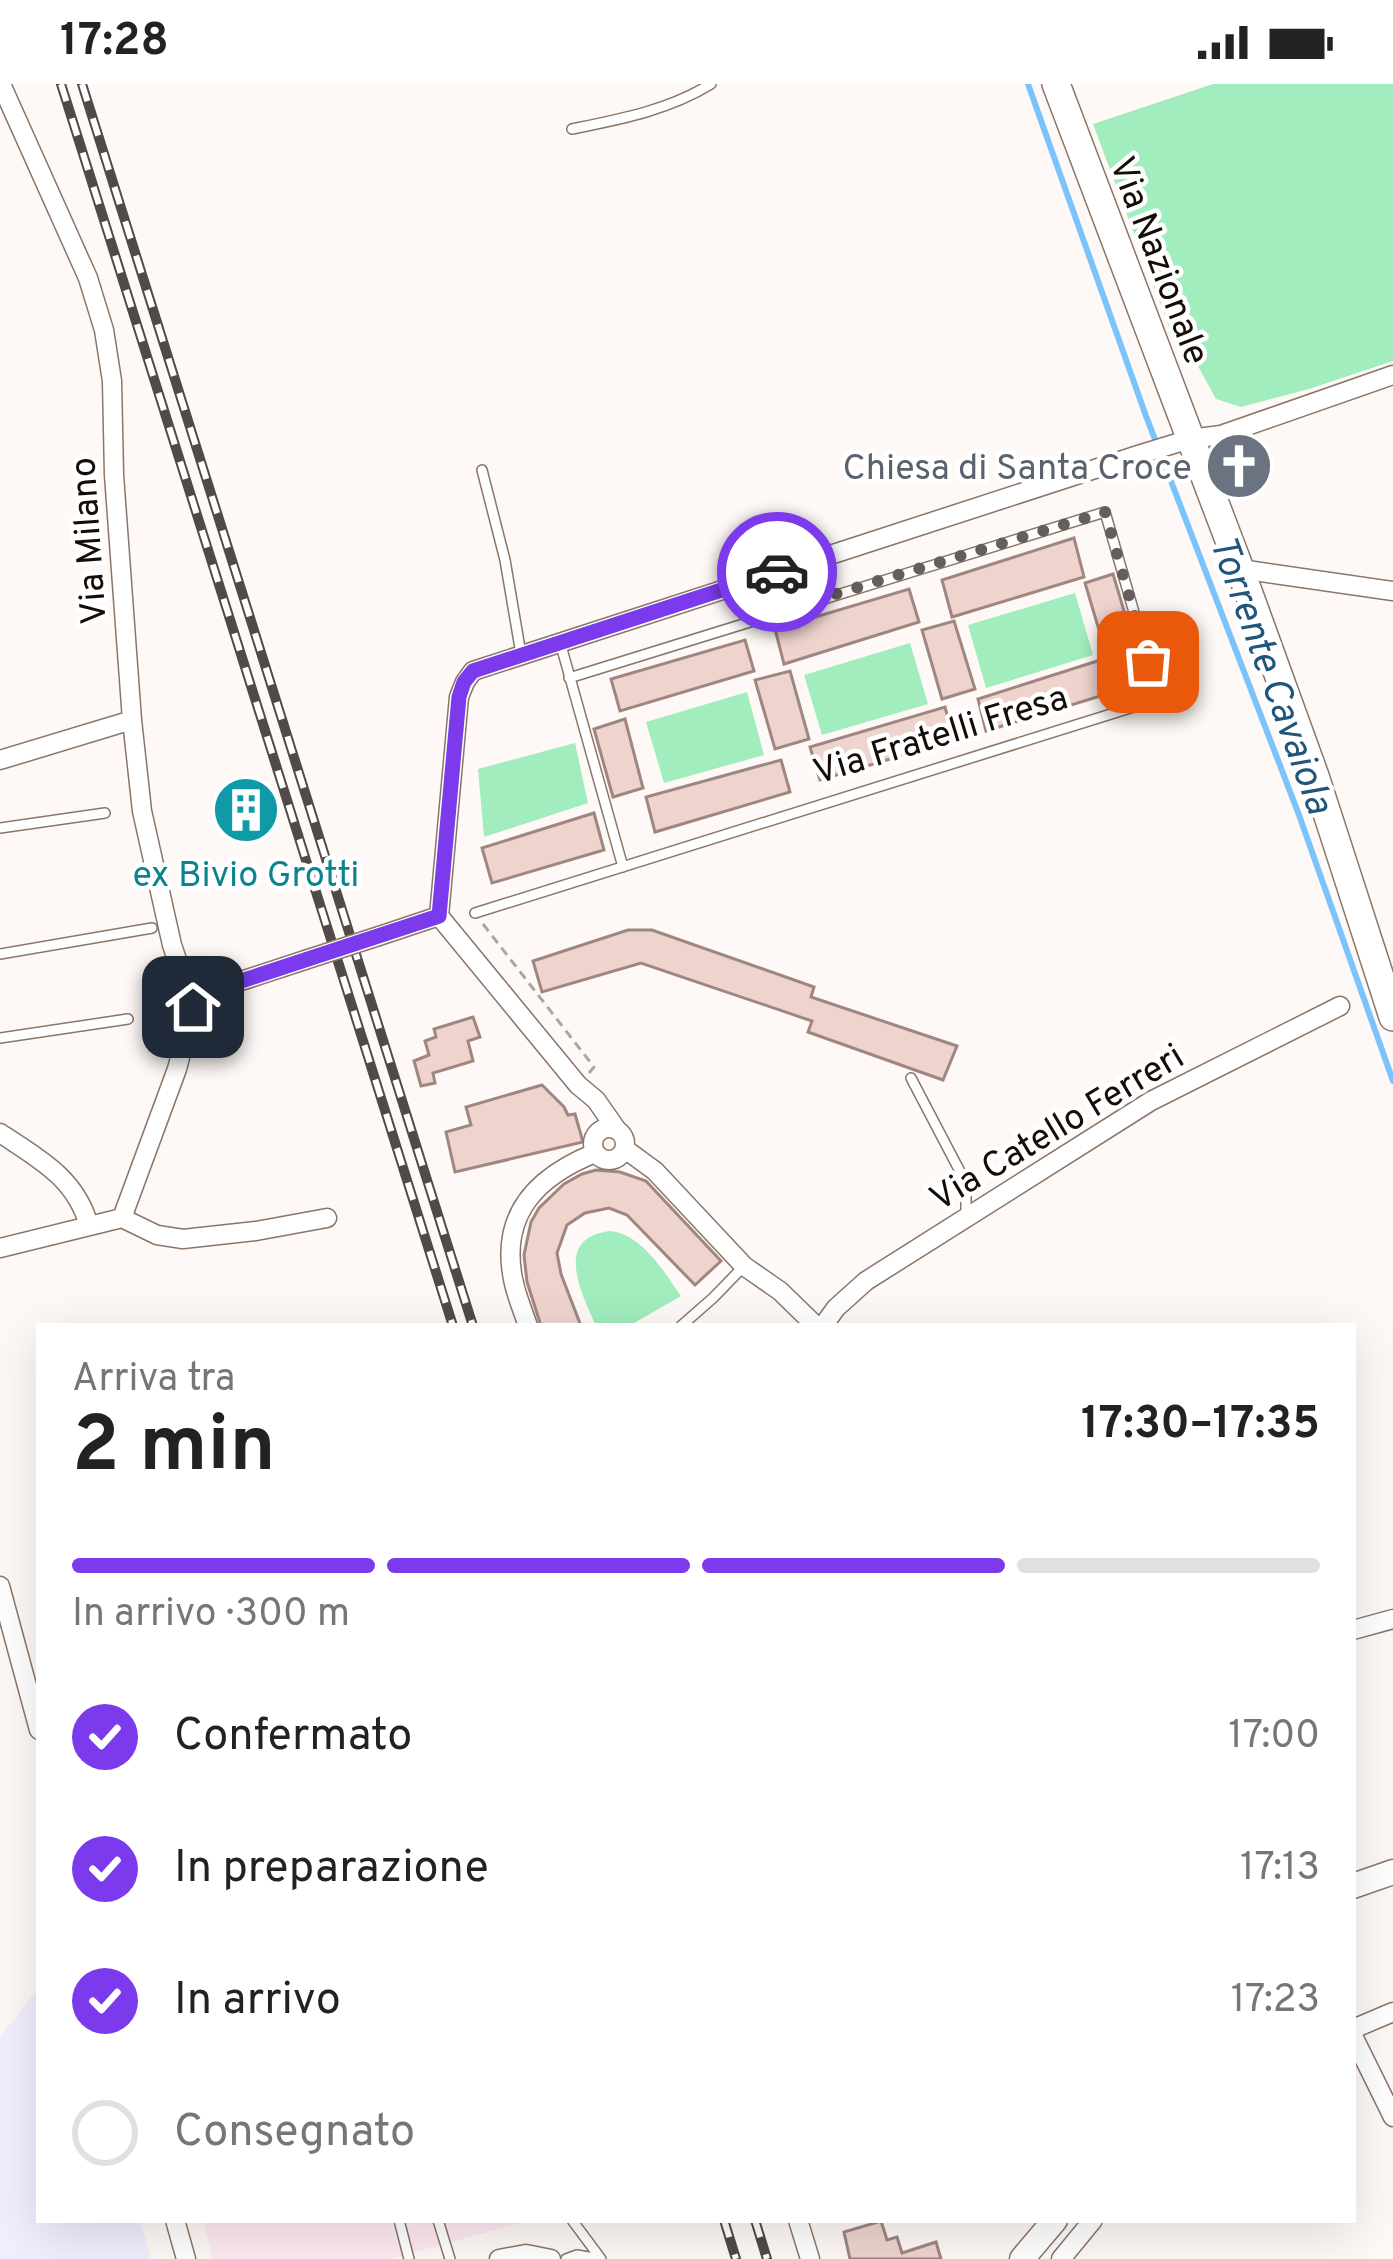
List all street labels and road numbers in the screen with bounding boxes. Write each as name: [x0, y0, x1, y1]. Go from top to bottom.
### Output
street label: Via Nazionale: [1097, 151, 1218, 372]
street label: Via Milano: [62, 455, 120, 626]
street label: Via Fratelli Fresa: [808, 676, 1074, 797]
street label: Via Catello Ferreri: [923, 1035, 1194, 1223]

